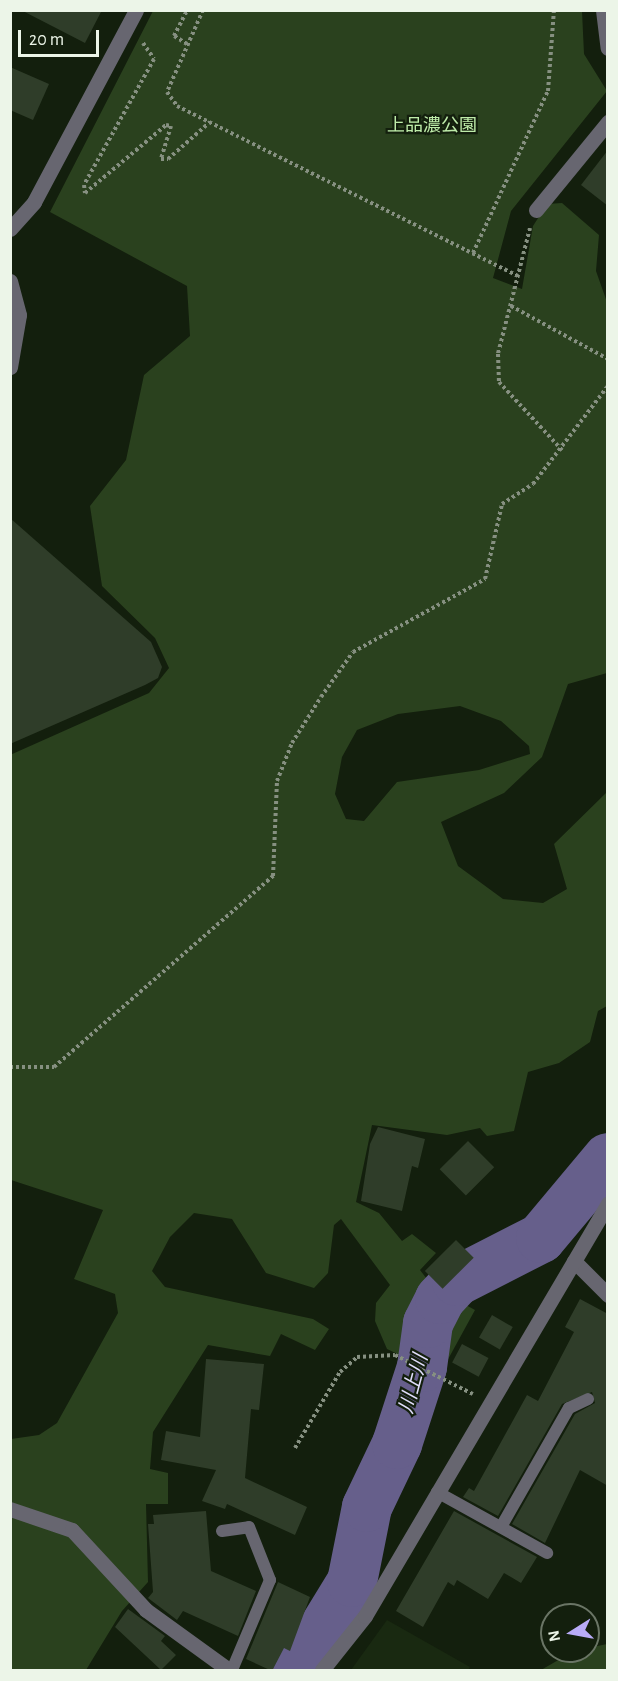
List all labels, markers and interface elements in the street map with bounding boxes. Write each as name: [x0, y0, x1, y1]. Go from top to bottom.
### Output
scale bar: [21, 18, 102, 56]
text: 20 m: [29, 31, 64, 49]
park label: 上品濃公園: [387, 115, 477, 137]
water label: 川上川: [395, 1352, 433, 1416]
north arrow: [540, 1603, 600, 1663]
text: N: [545, 1629, 563, 1643]

